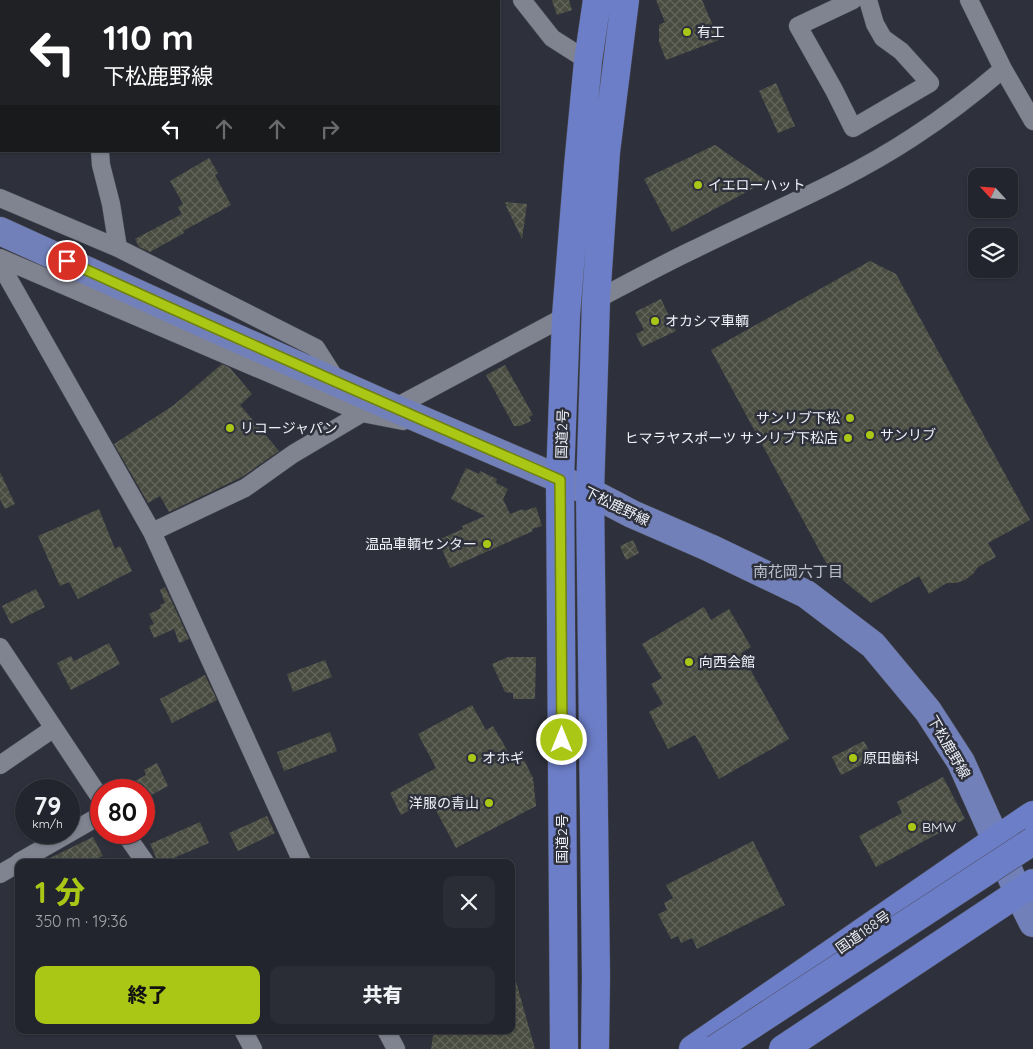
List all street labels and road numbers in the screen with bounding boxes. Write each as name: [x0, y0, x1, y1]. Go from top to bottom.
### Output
street label: 国道2号: [552, 409, 572, 459]
street label: 下松鹿野線: [582, 483, 652, 529]
street label: 下松鹿野線: [924, 712, 974, 782]
street label: 国道2号: [553, 814, 571, 864]
street label: 国道188号: [832, 907, 894, 957]

